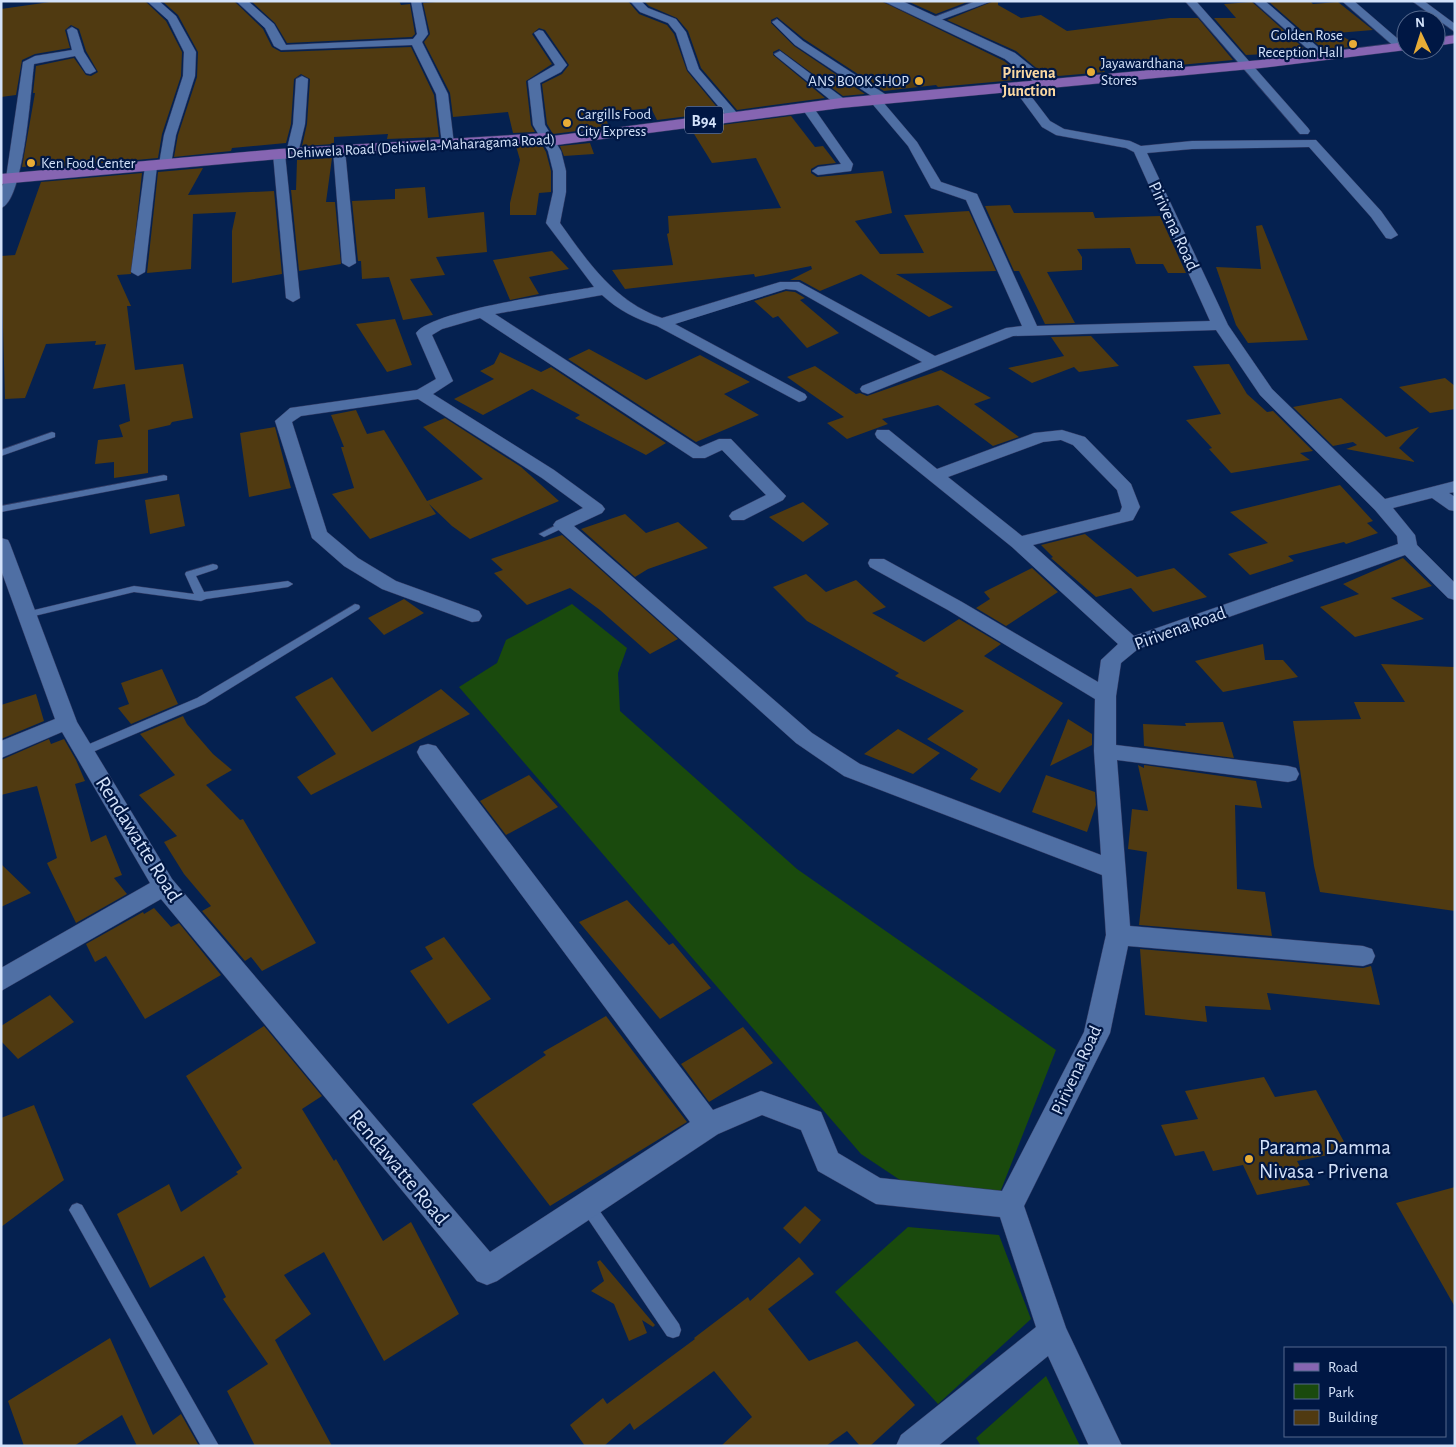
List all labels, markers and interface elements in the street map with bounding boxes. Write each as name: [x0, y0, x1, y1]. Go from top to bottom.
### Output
north arrow: [1396, 10, 1446, 60]
text: N: [1415, 16, 1426, 30]
place label: Golden Rose Reception Hall: [1258, 28, 1343, 60]
marker: Golden Rose Reception Hall: [1347, 38, 1359, 50]
place label: Jayawardhana Stores: [1101, 56, 1184, 88]
district label: Pirivena Junction: [1002, 65, 1056, 99]
marker: Jayawardhana Stores: [1085, 66, 1097, 78]
place label: ANS BOOK SHOP: [808, 74, 909, 89]
marker: ANS BOOK SHOP: [913, 75, 925, 87]
road number: B94: [685, 106, 723, 134]
place label: Cargills Food City Express: [577, 107, 651, 139]
marker: Cargills Food City Express: [561, 117, 573, 129]
street label: Dehiwela Road (Dehiwela-Maharagama Road): [286, 132, 556, 161]
place label: Ken Food Center: [41, 156, 136, 171]
marker: Ken Food Center: [25, 157, 37, 169]
street label: Pirivena Road: [1145, 179, 1202, 274]
street label: Pirivena Road: [1132, 604, 1228, 654]
street label: Rendawatte Road: [92, 773, 186, 906]
street label: Pirivena Road: [1048, 1023, 1105, 1118]
street label: Rendawatte Road: [345, 1106, 453, 1229]
place label: Parama Damma Nivasa - Privena: [1259, 1137, 1391, 1182]
marker: Parama Damma Nivasa - Privena: [1243, 1153, 1255, 1165]
legend: [1284, 1347, 1446, 1437]
text: Road: [1328, 1360, 1358, 1375]
text: Park: [1328, 1385, 1354, 1400]
text: Building: [1328, 1410, 1378, 1425]

